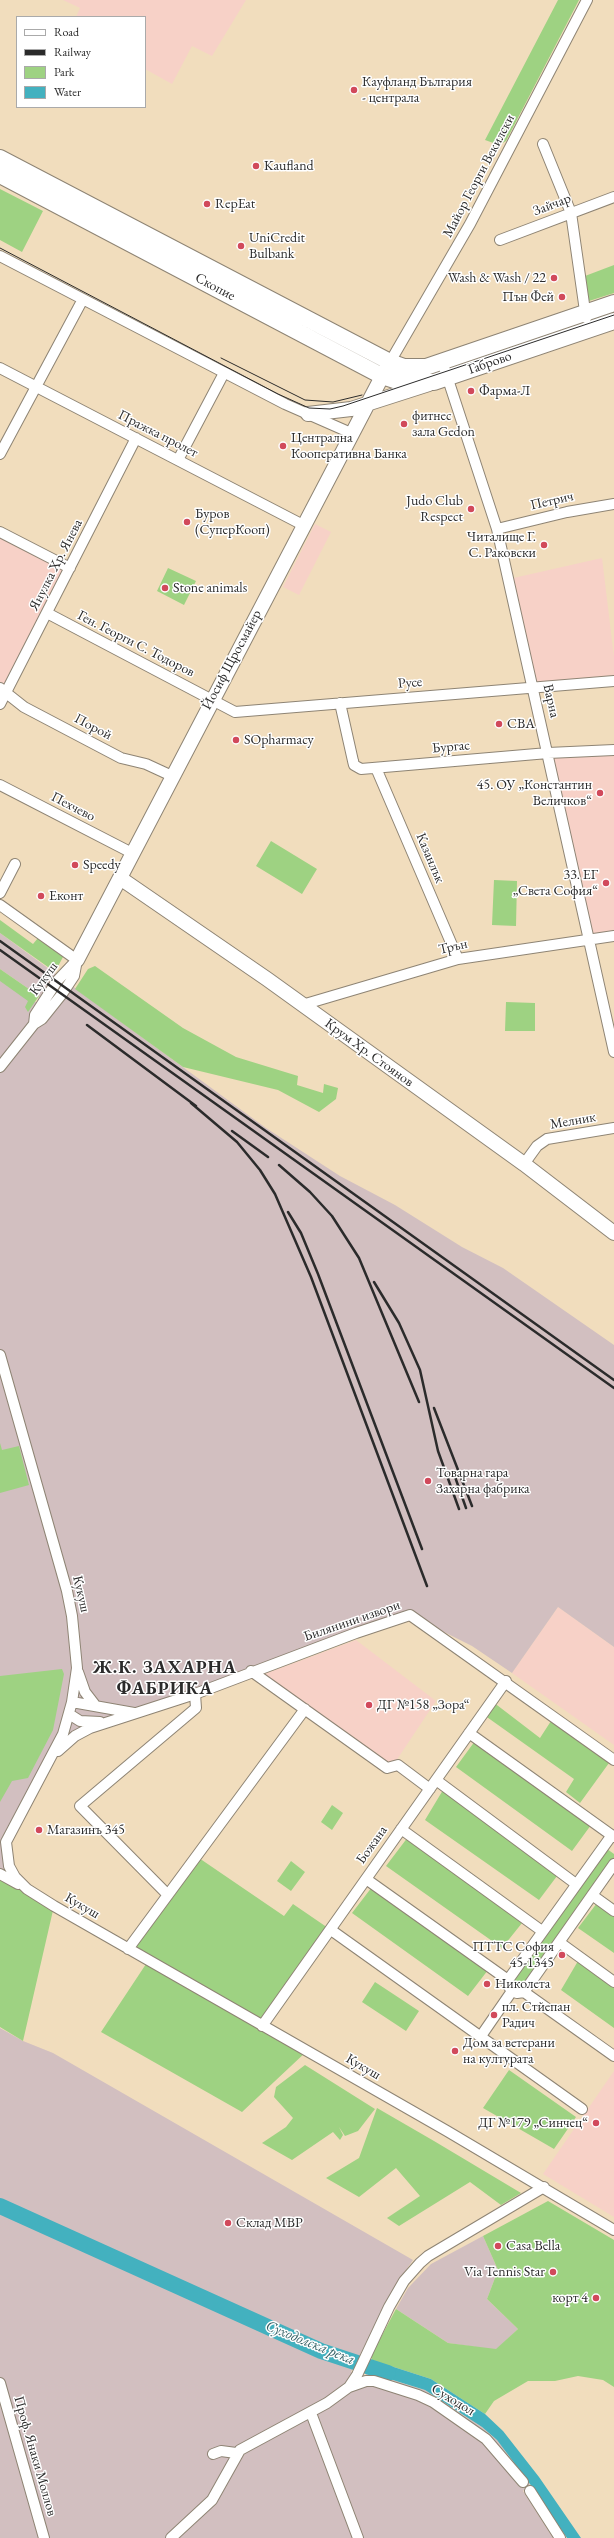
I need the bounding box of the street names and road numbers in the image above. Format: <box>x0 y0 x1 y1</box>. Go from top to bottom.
street label: Майор Георги Векилски <box>439 112 519 240</box>
street label: Зайчар <box>531 190 573 220</box>
street label: Скопие <box>192 269 238 305</box>
street label: Габрово <box>466 348 514 378</box>
street label: Пражка пролет <box>115 407 201 461</box>
street label: Петрич <box>529 488 575 514</box>
street label: Янулка Хр. Янева <box>26 516 86 614</box>
street label: Ген. Георги С. Тодоров <box>75 607 197 681</box>
street label: Йосиф Щросмайер <box>199 607 265 713</box>
street label: Русе <box>397 674 423 692</box>
street label: Варна <box>539 683 563 719</box>
street label: Порой <box>71 710 115 744</box>
street label: Бургас <box>431 737 471 757</box>
street label: Пехчево <box>48 789 98 825</box>
street label: Казанлък <box>412 830 448 886</box>
street label: Трън <box>437 936 469 958</box>
street label: Кукуш <box>26 959 62 999</box>
street label: Крум Хр. Стоянов <box>321 1015 417 1091</box>
street label: Мелник <box>549 1109 597 1133</box>
street label: Кукуш <box>69 1574 93 1614</box>
street label: Билянини извори <box>301 1597 403 1645</box>
street label: Божана <box>353 1823 391 1867</box>
street label: Кукуш <box>62 1889 102 1923</box>
street label: Кукуш <box>343 2050 383 2084</box>
street label: Суходол <box>428 2380 478 2420</box>
street label: Проф. Янаки Моллов <box>10 2394 60 2518</box>

